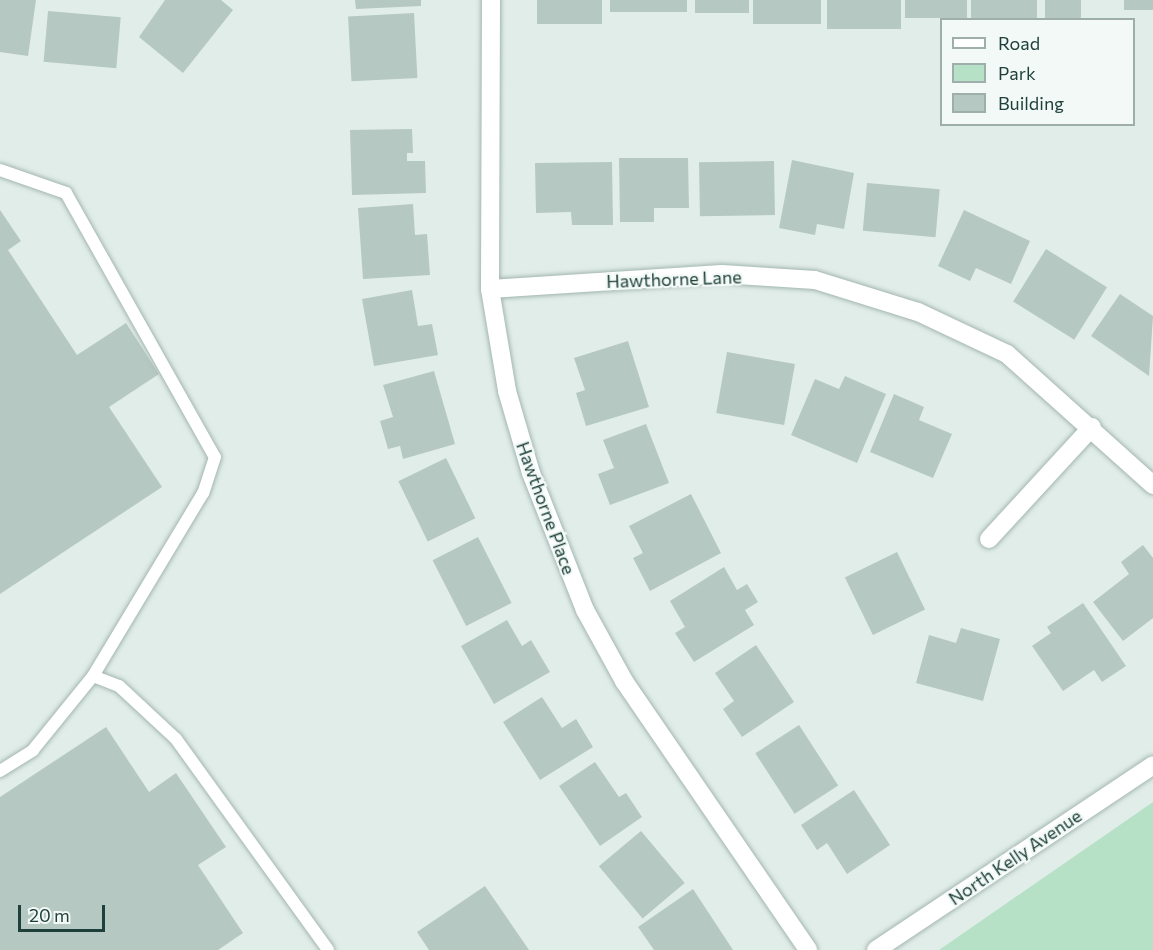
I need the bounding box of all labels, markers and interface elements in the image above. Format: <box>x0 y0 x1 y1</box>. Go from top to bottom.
legend <box>940 18 1135 126</box>
text: Road <box>998 32 1040 54</box>
text: Park <box>998 62 1036 84</box>
text: Building <box>998 92 1064 114</box>
street label: Hawthorne Lane <box>606 266 742 292</box>
street label: Hawthorne Place <box>512 439 580 577</box>
street label: North Kelly Avenue <box>945 805 1085 909</box>
scale bar <box>21 893 108 931</box>
text: 20 m <box>29 904 70 926</box>

